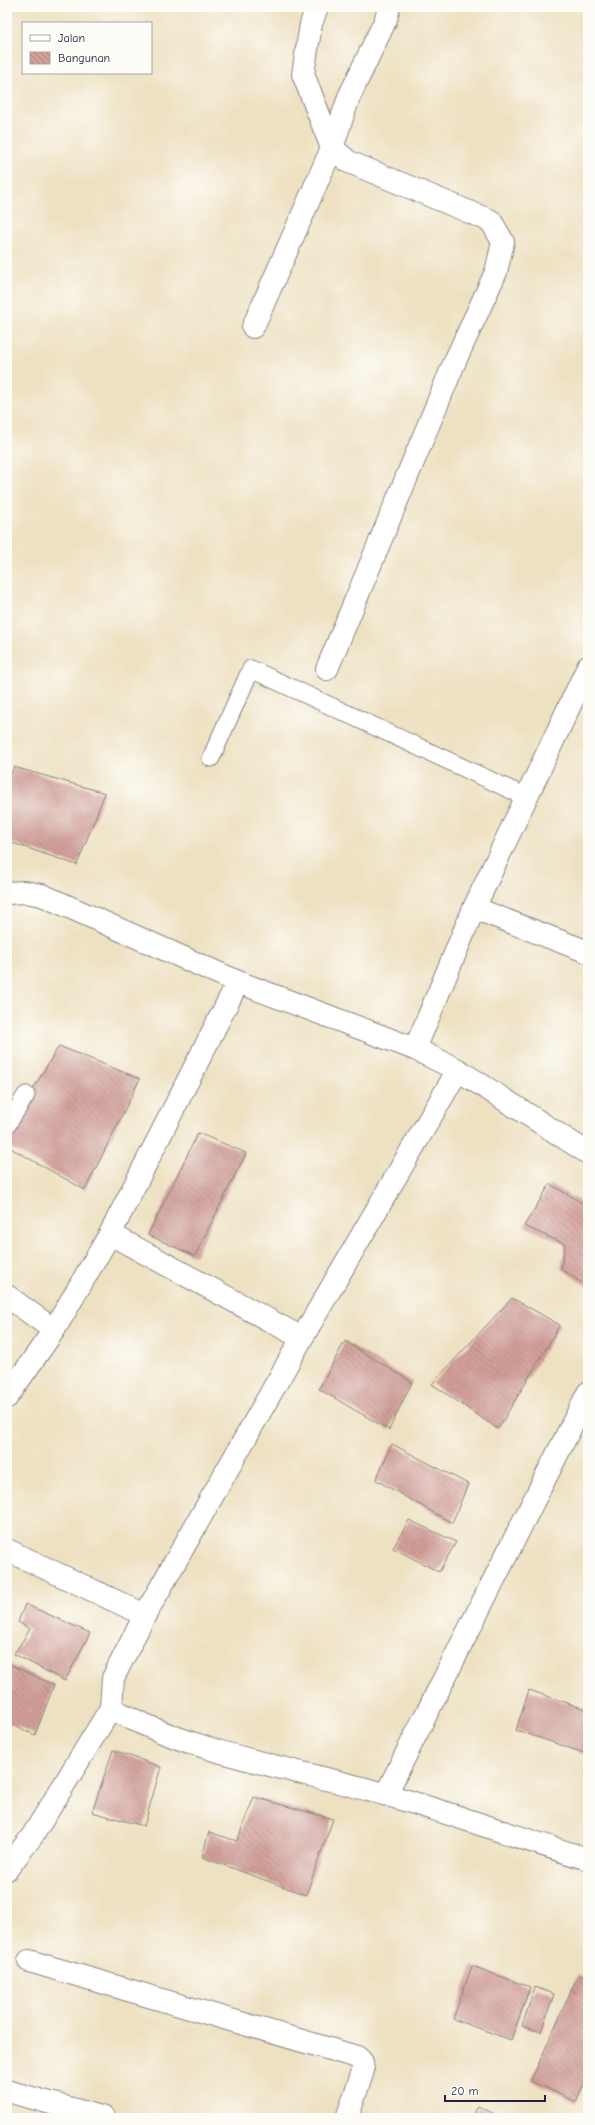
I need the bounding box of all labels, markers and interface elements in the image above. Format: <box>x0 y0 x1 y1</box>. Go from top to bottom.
legend <box>22 22 152 74</box>
text: Jalan <box>58 31 85 45</box>
text: Bangunan <box>58 51 110 65</box>
scale bar <box>445 2077 545 2103</box>
text: 20 m <box>451 2084 479 2098</box>

